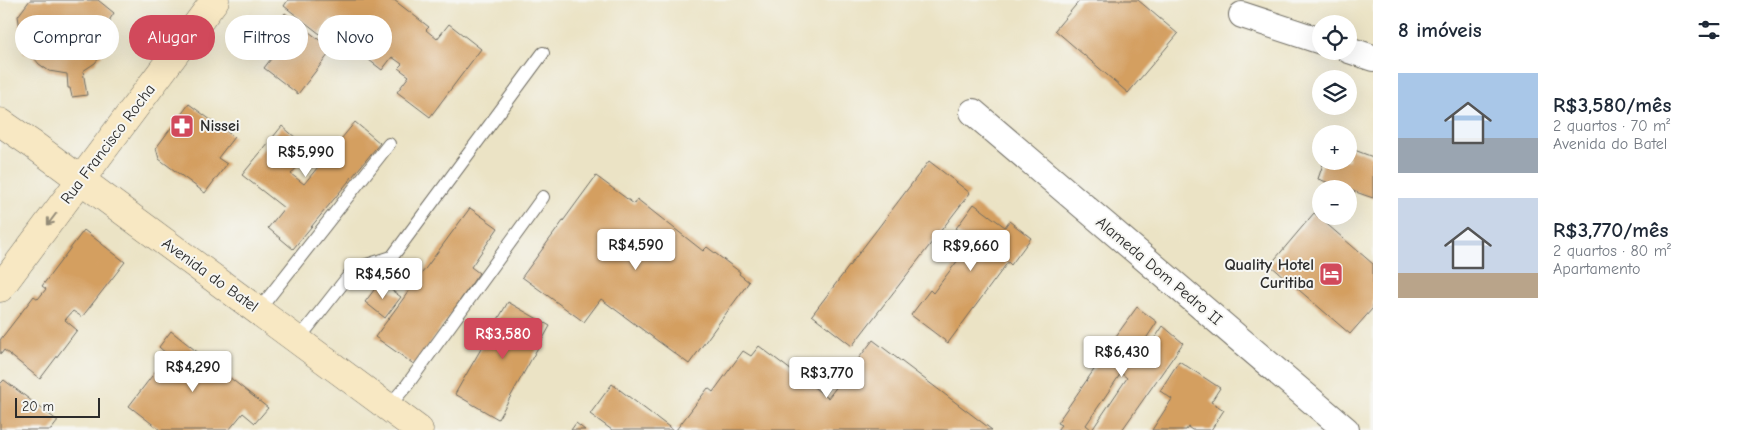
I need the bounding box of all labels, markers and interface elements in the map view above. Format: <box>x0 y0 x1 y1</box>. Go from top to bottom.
chip: Comprar <box>15 15 119 60</box>
chip: Alugar <box>129 15 215 60</box>
chip: Filtros <box>225 15 308 60</box>
chip: Novo <box>318 15 392 60</box>
map controls <box>1312 15 1357 225</box>
button: locate <box>1312 15 1357 60</box>
icon: filters <box>1695 16 1723 44</box>
text: 8 imóveis <box>1398 18 1482 42</box>
button: layers <box>1312 70 1357 115</box>
street label: Rua Francisco Rocha <box>57 80 159 208</box>
icon: home <box>1438 93 1498 153</box>
text: R$3,580/mês <box>1553 93 1671 117</box>
pharmacy icon: Nissei <box>169 113 195 139</box>
place label: Nissei <box>200 117 240 135</box>
text: 2 quartos · 70 m² <box>1553 117 1670 135</box>
button: + <box>1312 125 1357 170</box>
text: Avenida do Batel <box>1553 135 1667 153</box>
pin: R$5,990 <box>260 136 352 178</box>
text: R$5,990 <box>278 143 334 161</box>
button: − <box>1312 180 1357 225</box>
one-way arrow <box>47 212 57 226</box>
street label: Alameda Dom Pedro II <box>1092 213 1226 329</box>
icon: home <box>1438 218 1498 278</box>
text: R$3,770/mês <box>1553 218 1668 242</box>
pin: R$4,590 <box>590 228 682 271</box>
pin: R$9,660 <box>925 230 1017 272</box>
street label: Avenida do Batel <box>158 234 262 316</box>
text: R$4,590 <box>608 236 664 254</box>
text: R$9,660 <box>943 237 999 255</box>
text: 2 quartos · 80 m² <box>1553 242 1671 260</box>
place label: Quality Hotel Curitiba <box>1224 256 1314 292</box>
pin: R$4,560 <box>337 258 429 300</box>
text: Apartamento <box>1553 260 1640 278</box>
hotel icon: Quality Hotel Curitiba <box>1318 261 1344 287</box>
text: R$4,560 <box>355 265 411 283</box>
pin: R$3,580 <box>457 318 549 360</box>
text: R$3,580 <box>475 325 531 343</box>
pin: R$6,430 <box>1076 336 1168 378</box>
text: R$6,430 <box>1095 343 1149 361</box>
pin: R$4,290 <box>147 350 239 393</box>
pin: R$3,770 <box>781 356 873 399</box>
text: R$4,290 <box>165 358 221 376</box>
text: R$3,770 <box>800 364 854 382</box>
scale bar <box>15 395 100 418</box>
text: 20 m <box>22 398 54 415</box>

